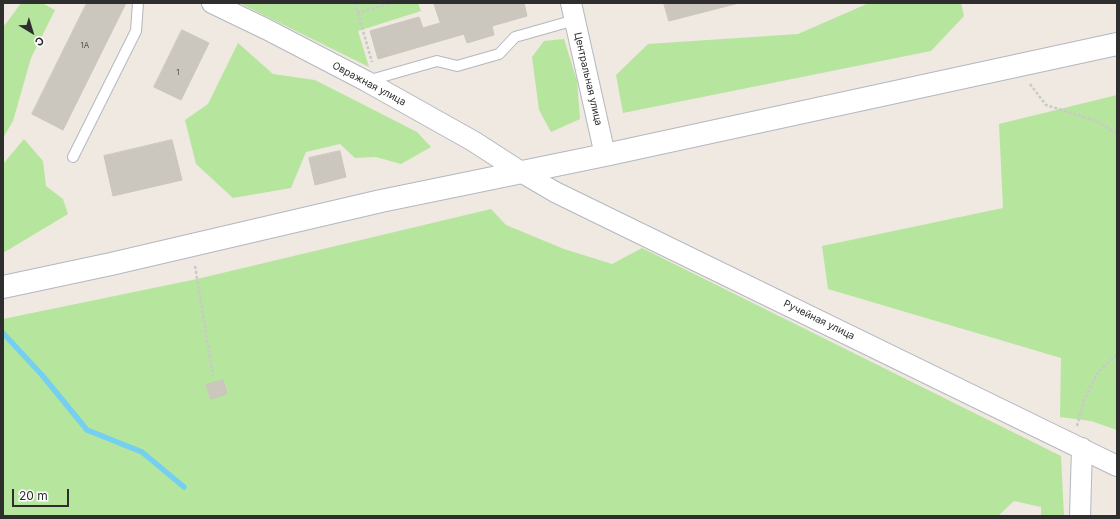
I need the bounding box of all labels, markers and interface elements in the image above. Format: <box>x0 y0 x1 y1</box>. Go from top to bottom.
north arrow <box>12 12 52 52</box>
street label: Центральная улица <box>571 31 605 127</box>
text: С <box>32 33 47 49</box>
house number: 1А <box>81 41 89 51</box>
street label: Овражная улица <box>330 60 408 108</box>
house number: 1 <box>176 68 180 78</box>
street label: Ручейная улица <box>781 298 857 342</box>
scale bar <box>14 481 71 507</box>
text: 20 m <box>19 488 48 503</box>

